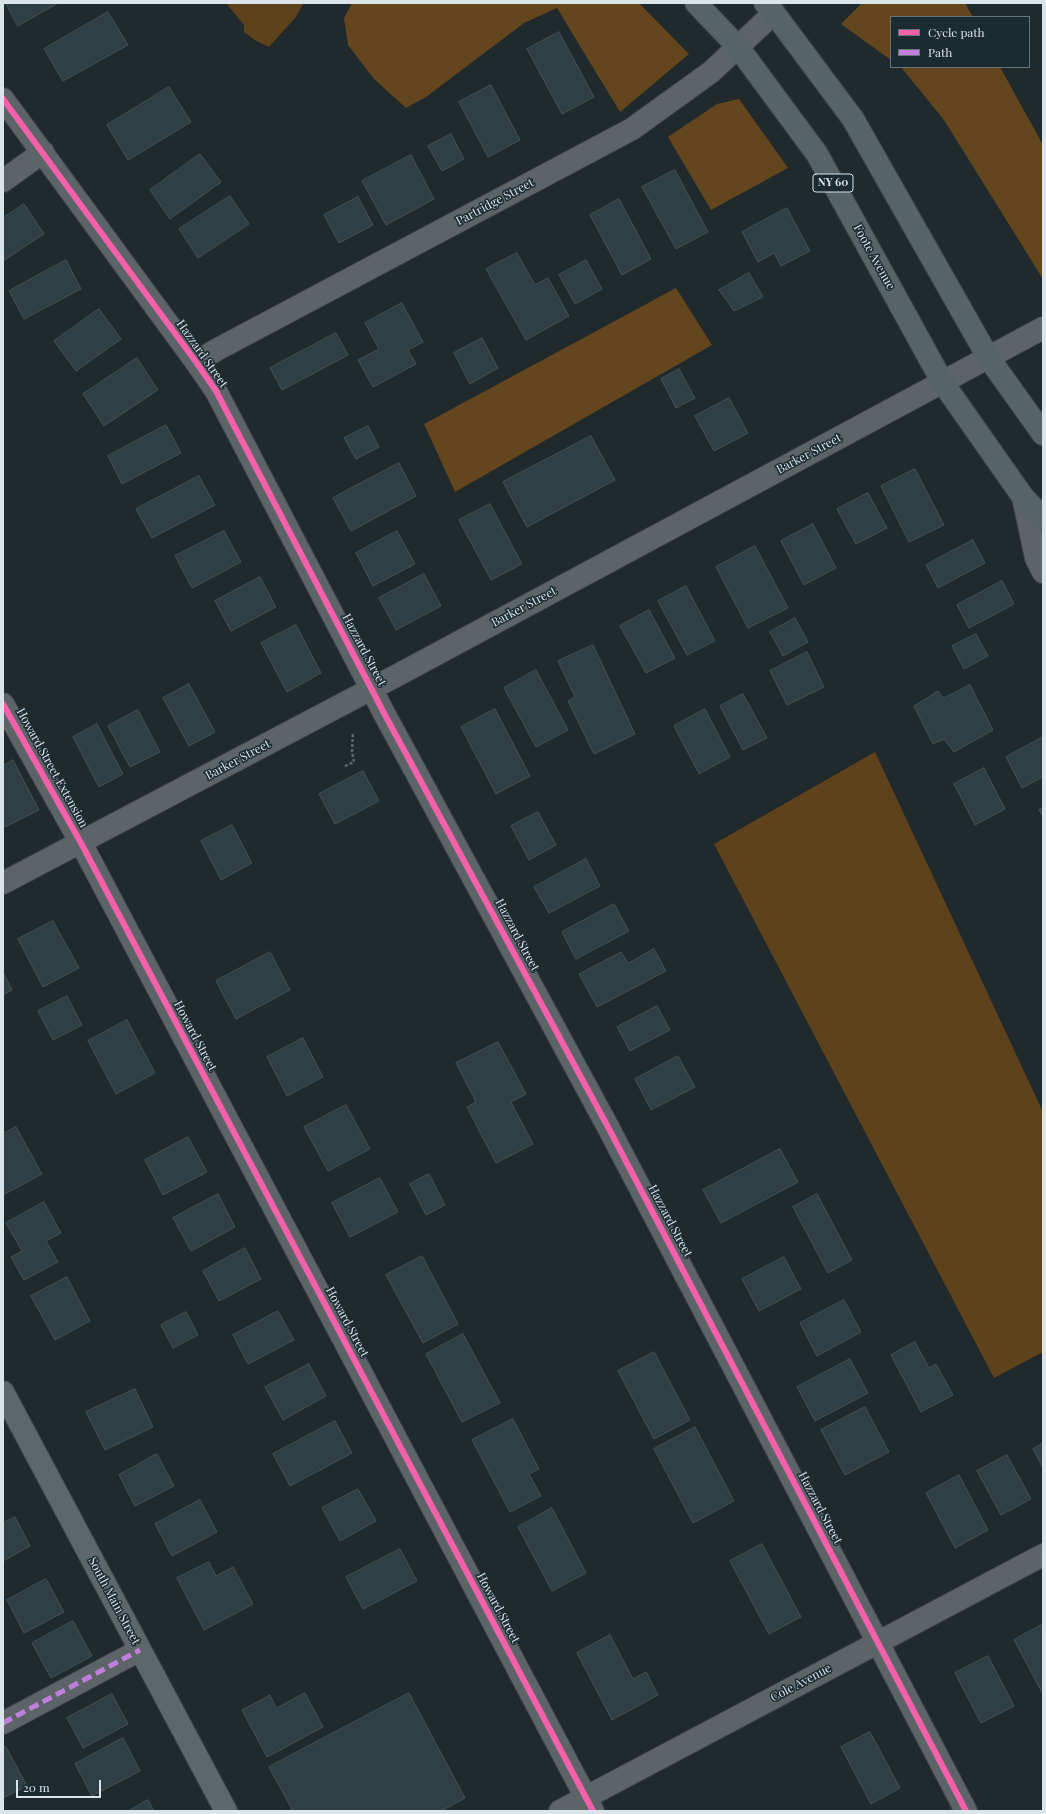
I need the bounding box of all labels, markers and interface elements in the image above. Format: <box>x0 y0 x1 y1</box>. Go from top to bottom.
legend <box>890 16 1030 68</box>
text: Cycle path <box>928 24 985 40</box>
text: Path <box>928 44 952 60</box>
road number: NY 60 <box>813 174 853 192</box>
street label: Partridge Street <box>454 175 536 229</box>
street label: Foote Avenue <box>850 222 898 292</box>
street label: Hazzard Street <box>173 317 231 391</box>
street label: Barker Street <box>774 431 844 477</box>
street label: Barker Street <box>489 584 559 630</box>
street label: Hazzard Street <box>339 611 389 689</box>
street label: Howard Street Extension <box>13 706 91 830</box>
street label: Barker Street <box>203 737 273 783</box>
street label: Hazzard Street <box>492 896 542 974</box>
street label: Howard Street <box>170 998 220 1074</box>
street label: Hazzard Street <box>645 1182 695 1260</box>
street label: Howard Street <box>322 1284 372 1360</box>
street label: Hazzard Street <box>795 1469 845 1547</box>
street label: South Main Street <box>85 1555 143 1647</box>
street label: Howard Street <box>473 1570 523 1646</box>
street label: Cole Avenue <box>768 1661 834 1705</box>
scale bar <box>18 1772 103 1798</box>
text: 20 m <box>23 1779 50 1795</box>

